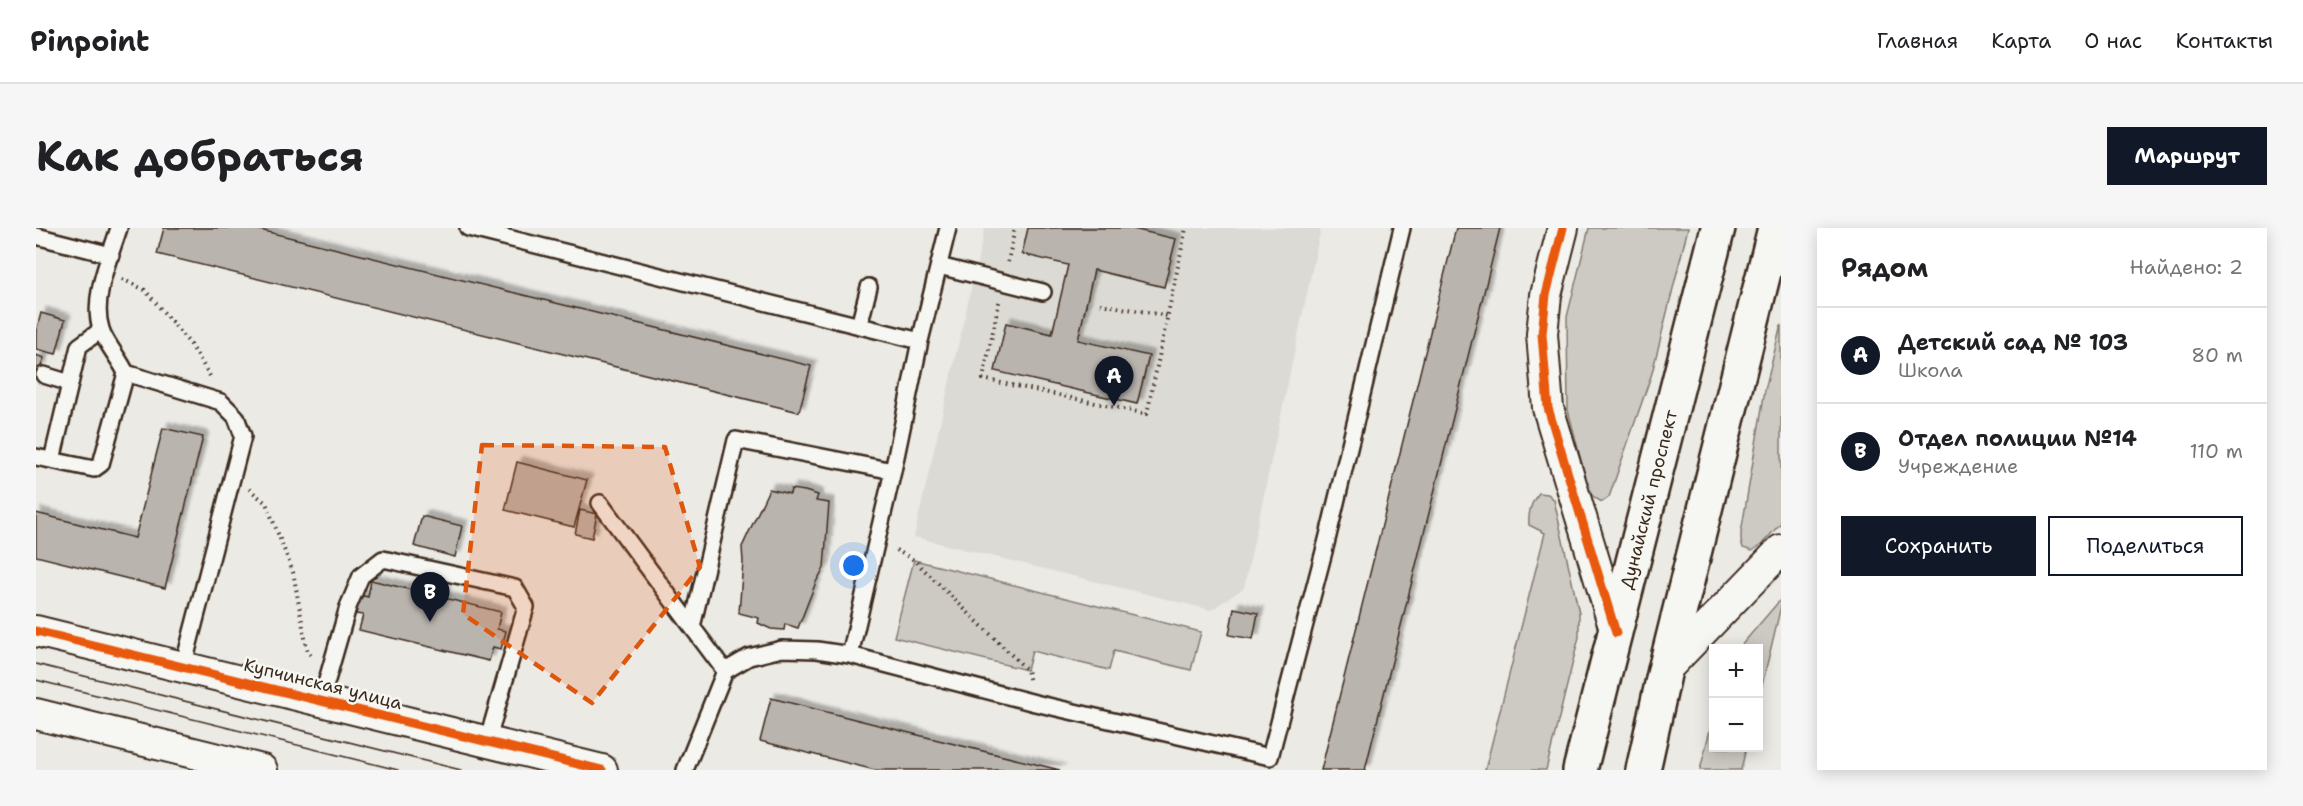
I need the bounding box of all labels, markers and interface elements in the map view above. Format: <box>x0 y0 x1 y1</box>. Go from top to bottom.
text: Pinpoint <box>30 22 149 60</box>
text: Главная <box>1877 27 1958 55</box>
text: Карта <box>1991 27 2051 55</box>
text: О нас <box>2084 27 2142 55</box>
text: Контакты <box>2175 27 2273 55</box>
button: Маршрут <box>2107 127 2267 185</box>
text: Как добраться <box>36 128 364 184</box>
text: Рядом <box>1841 250 1928 285</box>
text: Найдено: 2 <box>2130 254 2243 280</box>
text: Детский сад № 103 <box>1898 328 2128 357</box>
text: A <box>1853 342 1868 368</box>
text: 80 m <box>2191 342 2243 368</box>
pin: A <box>1094 356 1134 406</box>
text: Школа <box>1898 357 1963 383</box>
street label: Дунайский проспект <box>1614 407 1683 592</box>
text: Отдел полиции №14 <box>1898 424 2137 453</box>
text: B <box>1854 438 1867 464</box>
text: 110 m <box>2189 438 2243 464</box>
text: Учреждение <box>1898 453 2018 479</box>
button: Сохранить <box>1841 516 2036 576</box>
button: Поделиться <box>2048 516 2243 576</box>
your location <box>839 551 868 580</box>
pin: B <box>410 572 450 622</box>
map controls <box>1709 644 1763 752</box>
button: + <box>1709 644 1763 698</box>
street label: Купчинская улица <box>241 653 405 715</box>
button: − <box>1709 698 1763 752</box>

